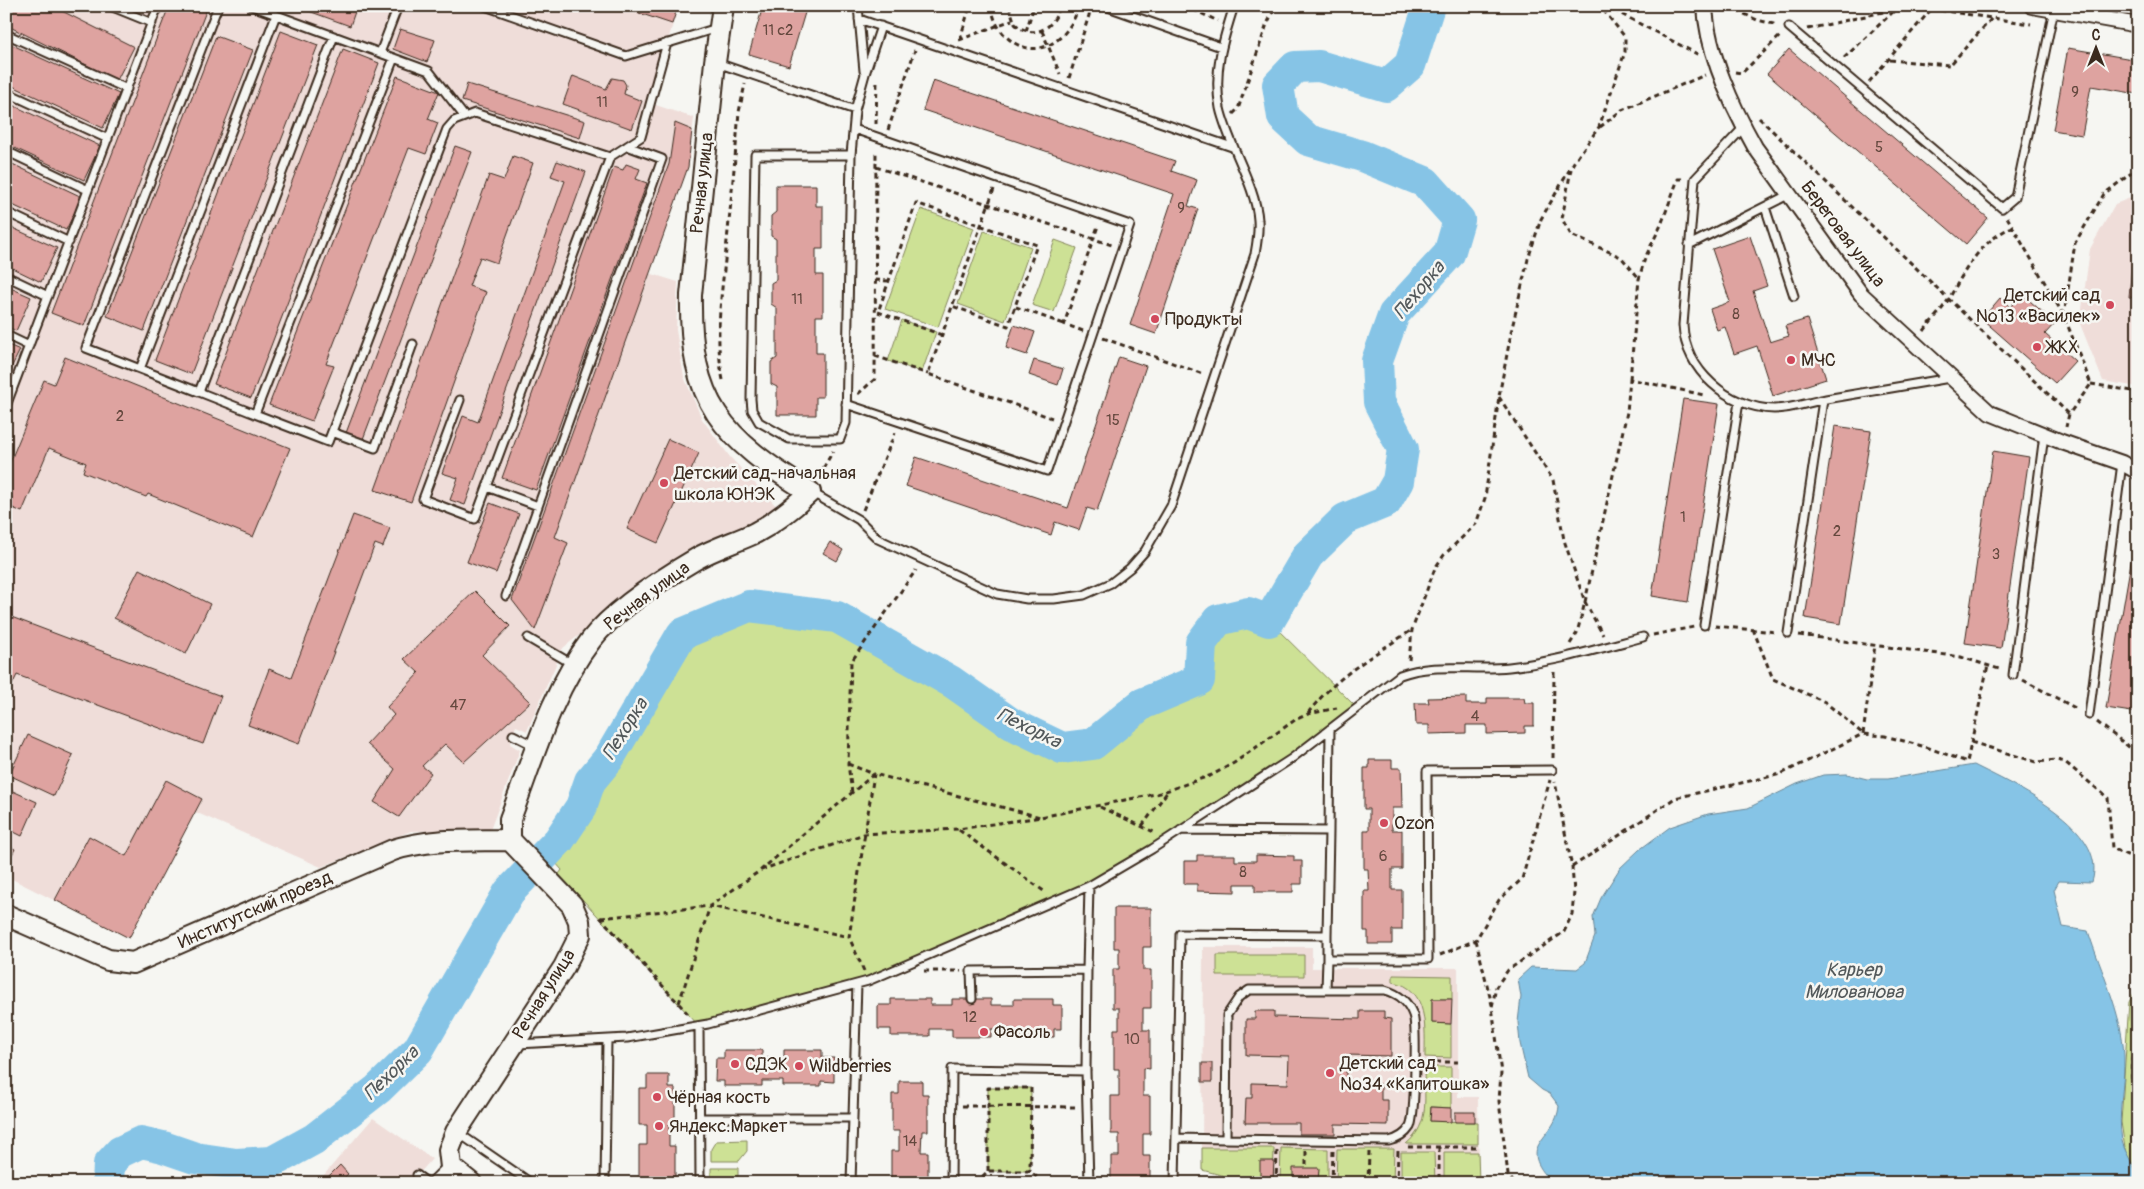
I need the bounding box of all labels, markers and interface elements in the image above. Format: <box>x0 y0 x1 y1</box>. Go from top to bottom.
house number: 11 с2 <box>763 21 794 40</box>
north arrow <box>2072 22 2122 72</box>
text: С <box>2092 27 2101 44</box>
house number: 9 <box>2071 83 2079 102</box>
house number: 11 <box>596 93 608 112</box>
street label: Речная улица <box>685 131 719 235</box>
house number: 5 <box>1875 138 1883 157</box>
street label: Береговая улица <box>1796 176 1890 292</box>
house number: 9 <box>1177 199 1185 218</box>
water label: Пехорка <box>1388 255 1451 324</box>
place label: Детский сад №13 «Василек» <box>1976 284 2100 328</box>
house number: 11 <box>791 290 803 309</box>
marker: Детский сад №13 «Василек» <box>2104 299 2116 311</box>
house number: 8 <box>1732 305 1740 324</box>
place label: Продукты <box>1165 308 1242 331</box>
marker: Продукты <box>1149 313 1161 325</box>
place label: ЖКХ <box>2044 336 2078 359</box>
marker: ЖКХ <box>2031 341 2043 353</box>
place label: МЧС <box>1801 349 1836 372</box>
marker: МЧС <box>1785 354 1797 366</box>
house number: 2 <box>116 407 124 426</box>
house number: 15 <box>1106 411 1120 430</box>
place label: Детский сад-начальная школа ЮНЭК <box>673 462 856 506</box>
marker: Детский сад-начальная школа ЮНЭК <box>658 477 670 489</box>
house number: 1 <box>1680 508 1686 527</box>
house number: 2 <box>1833 522 1841 541</box>
house number: 3 <box>1992 545 2000 564</box>
street label: Речная улица <box>600 556 694 636</box>
water label: Пехорка <box>597 693 654 764</box>
house number: 47 <box>450 696 466 715</box>
water label: Пехорка <box>993 702 1066 754</box>
house number: 4 <box>1471 707 1480 726</box>
place label: Ozon <box>1394 812 1434 835</box>
marker: Ozon <box>1378 817 1390 829</box>
house number: 6 <box>1379 847 1387 866</box>
house number: 8 <box>1239 863 1247 882</box>
street label: Институтский проезд <box>175 866 336 954</box>
street label: Речная улица <box>507 945 581 1043</box>
water label: Карьер Милованова <box>1805 958 1904 1004</box>
house number: 12 <box>963 1008 977 1027</box>
place label: Фасоль <box>994 1021 1051 1044</box>
marker: Фасоль <box>978 1026 990 1038</box>
house number: 10 <box>1124 1030 1140 1049</box>
water label: Пехорка <box>358 1040 425 1105</box>
place label: Детский сад №34 «Капитошка» <box>1339 1052 1489 1096</box>
place label: СДЭК <box>745 1053 788 1076</box>
place label: Wildberries <box>809 1055 891 1078</box>
marker: СДЭК <box>729 1058 741 1070</box>
marker: Wildberries <box>793 1060 805 1072</box>
marker: Детский сад №34 «Капитошка» <box>1324 1067 1336 1079</box>
place label: Чёрная кость <box>667 1086 771 1109</box>
marker: Чёрная кость <box>651 1091 663 1103</box>
place label: Яндекс.Маркет <box>669 1115 787 1138</box>
marker: Яндекс.Маркет <box>653 1120 665 1132</box>
house number: 14 <box>903 1132 918 1151</box>

